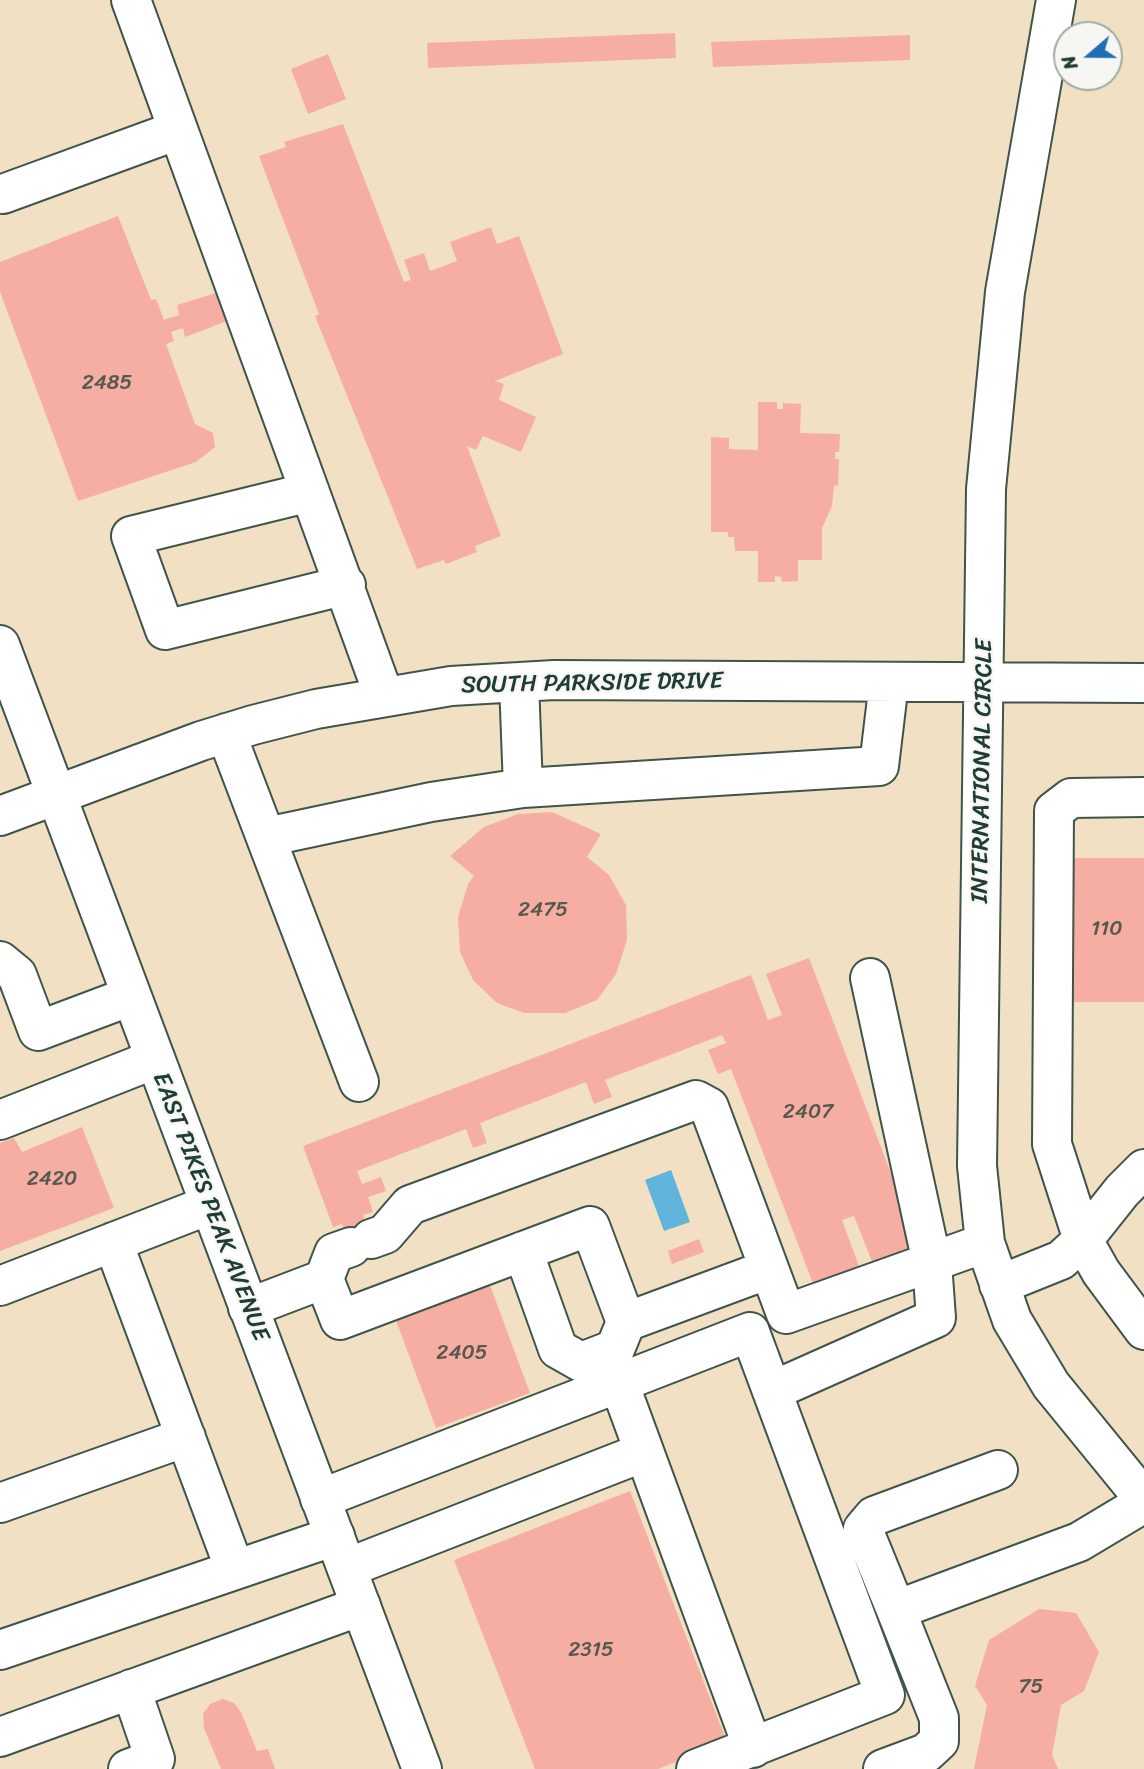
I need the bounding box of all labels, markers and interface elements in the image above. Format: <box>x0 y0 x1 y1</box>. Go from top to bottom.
north arrow <box>1053 21 1123 91</box>
text: N <box>1052 51 1087 75</box>
house number: 2485 <box>82 371 132 397</box>
street label: INTERNATIONAL CIRCLE <box>966 639 1000 903</box>
street label: SOUTH PARKSIDE DRIVE <box>461 667 723 701</box>
house number: 2475 <box>518 898 568 924</box>
house number: 110 <box>1091 917 1123 943</box>
street label: EAST PIKES PEAK AVENUE <box>145 1068 275 1346</box>
house number: 2407 <box>783 1100 833 1126</box>
house number: 2420 <box>27 1167 77 1193</box>
house number: 2405 <box>436 1341 488 1367</box>
house number: 2315 <box>568 1638 614 1664</box>
house number: 75 <box>1019 1675 1043 1701</box>

